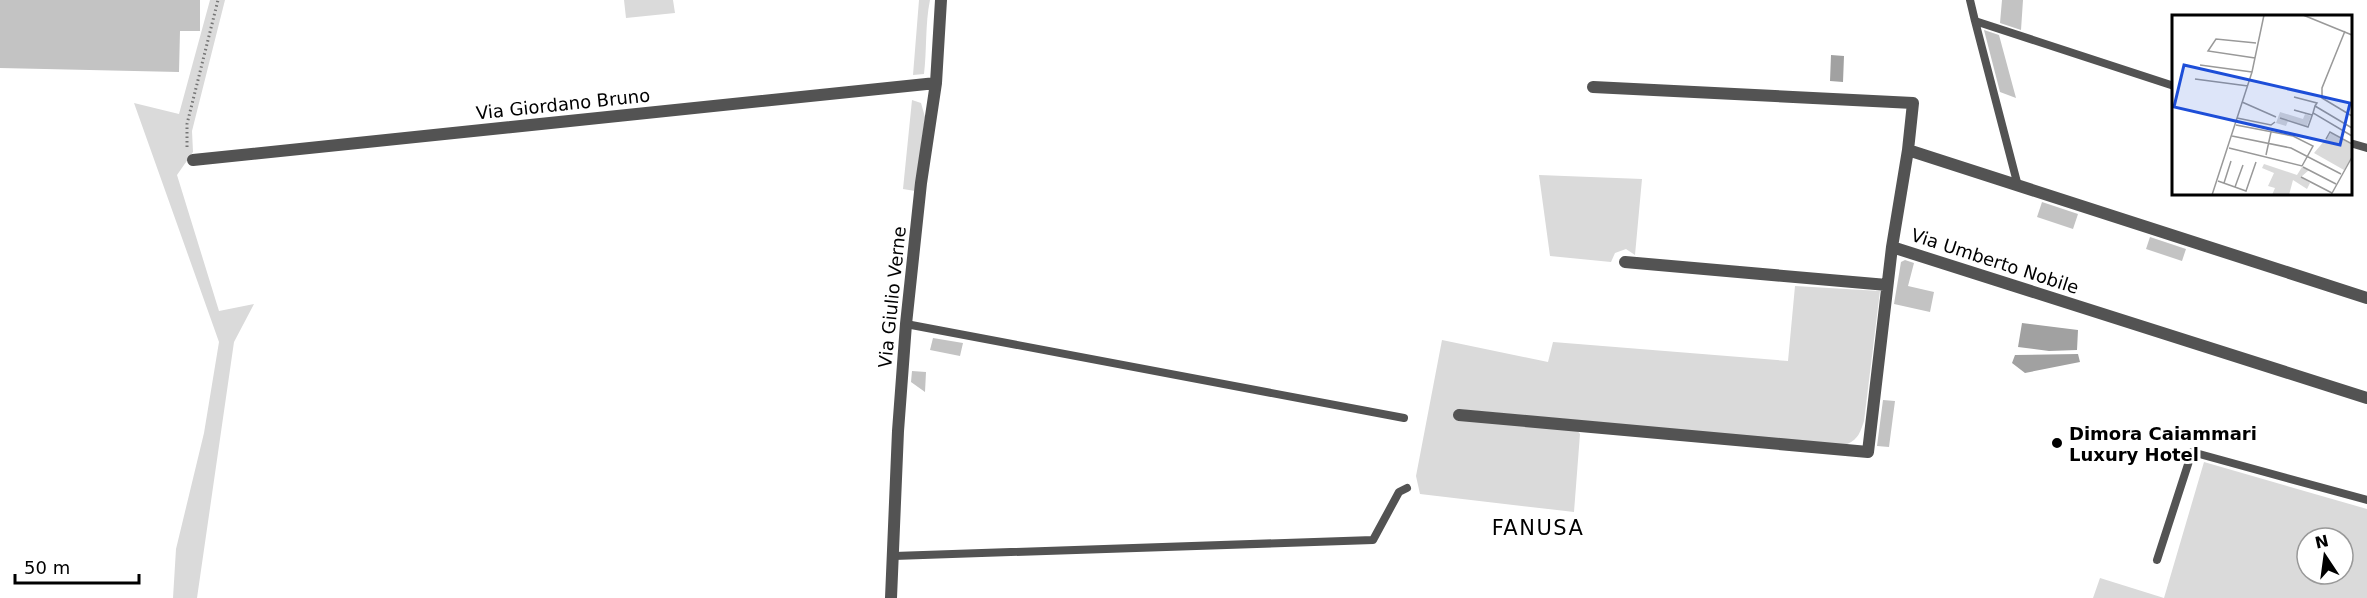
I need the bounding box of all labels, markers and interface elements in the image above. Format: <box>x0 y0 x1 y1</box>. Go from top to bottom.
inset map <box>2172 15 2352 195</box>
street label: Via Giordano Bruno <box>475 84 651 124</box>
street label: Via Umberto Nobile <box>1909 224 2081 298</box>
street label: Via Giulio Verne <box>874 225 910 369</box>
place label: Dimora Caiammari Luxury Hotel <box>2069 423 2257 465</box>
marker: Dimora Caiammari Luxury Hotel <box>2050 436 2064 450</box>
district label: FANUSA <box>1492 516 1584 540</box>
north arrow <box>2295 526 2355 586</box>
text: N <box>2313 531 2330 553</box>
scale bar <box>15 547 140 585</box>
text: 50 m <box>24 557 70 578</box>

